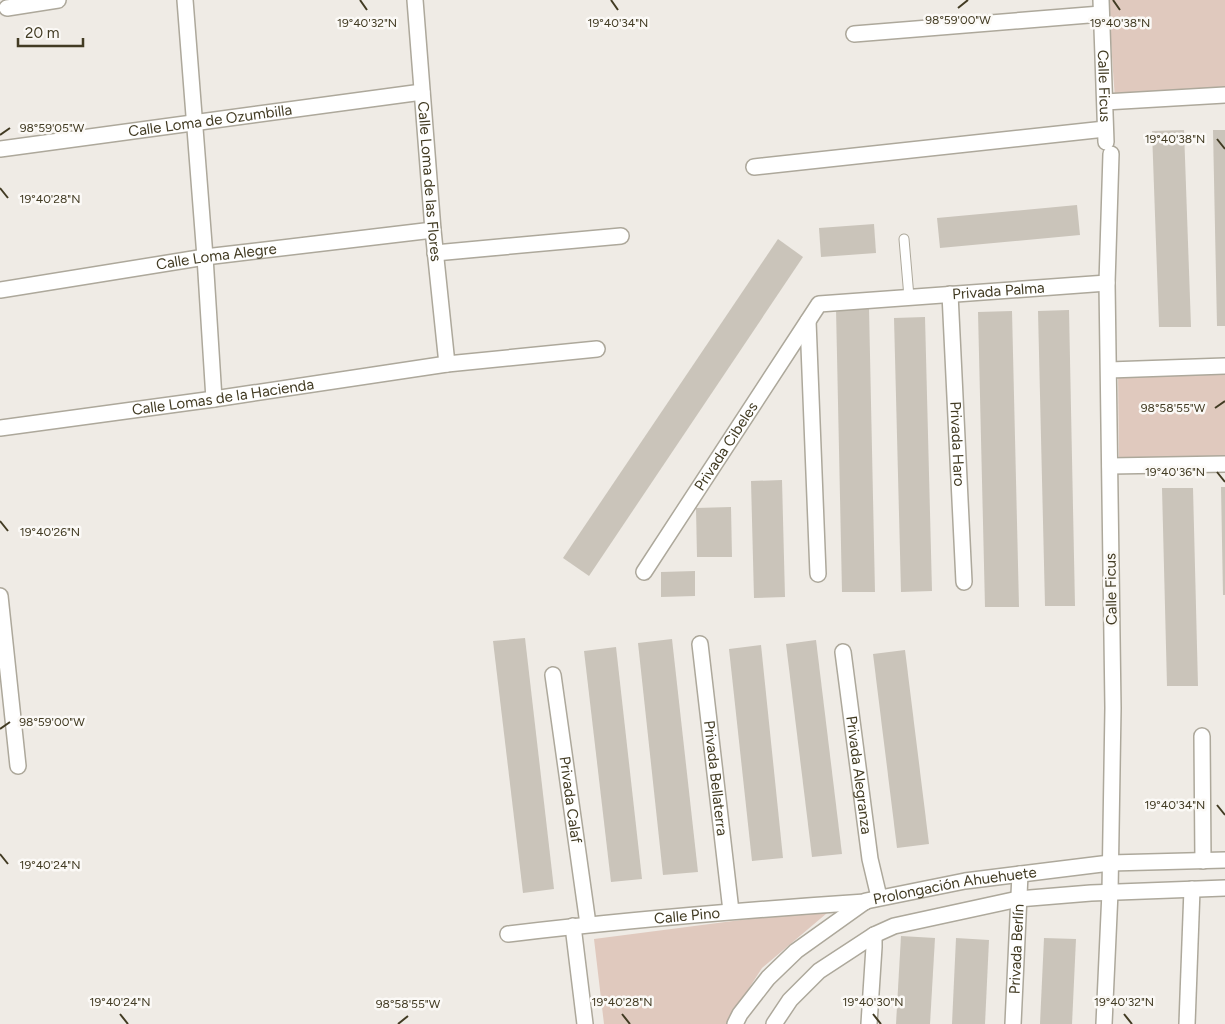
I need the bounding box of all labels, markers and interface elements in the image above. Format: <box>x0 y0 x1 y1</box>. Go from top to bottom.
text: 98°59'00"W <box>925 13 991 27</box>
scale bar <box>18 15 82 47</box>
text: 19°40'32"N <box>337 16 397 30</box>
text: 19°40'34"N <box>588 16 648 30</box>
text: 19°40'38"N <box>1090 16 1150 30</box>
text: 20 m <box>25 24 59 42</box>
street label: Calle Ficus <box>1094 50 1114 122</box>
street label: Calle Loma de Ozumbilla <box>127 101 293 141</box>
street label: Calle Loma de las Flores <box>414 101 445 262</box>
text: 98°59'05"W <box>20 121 85 135</box>
text: 19°40'38"N <box>1145 132 1205 146</box>
text: 19°40'28"N <box>20 192 80 206</box>
street label: Calle Loma Alegre <box>155 240 278 274</box>
street label: Privada Palma <box>952 279 1045 303</box>
street label: Calle Lomas de la Hacienda <box>131 375 315 419</box>
street label: Privada Cibeles <box>690 399 762 494</box>
street label: Privada Haro <box>946 401 968 487</box>
text: 98°58'55"W <box>1141 401 1206 415</box>
text: 19°40'36"N <box>1145 465 1205 479</box>
text: 19°40'26"N <box>20 525 80 539</box>
street label: Calle Ficus <box>1101 553 1121 625</box>
text: 98°59'00"W <box>19 715 85 729</box>
street label: Privada Alegranza <box>842 715 876 835</box>
street label: Privada Bellaterra <box>700 719 731 837</box>
street label: Privada Calaf <box>556 755 586 845</box>
text: 19°40'34"N <box>1145 798 1205 812</box>
text: 19°40'24"N <box>19 858 81 872</box>
street label: Prolongación Ahuehuete <box>872 863 1038 908</box>
street label: Calle Pino <box>653 904 721 928</box>
street label: Privada Berlín <box>1005 904 1028 995</box>
text: 19°40'24"N <box>89 995 151 1009</box>
text: 19°40'28"N <box>592 995 652 1009</box>
text: 19°40'30"N <box>842 995 904 1009</box>
text: 19°40'32"N <box>1094 995 1154 1009</box>
text: 98°58'55"W <box>376 997 441 1011</box>

